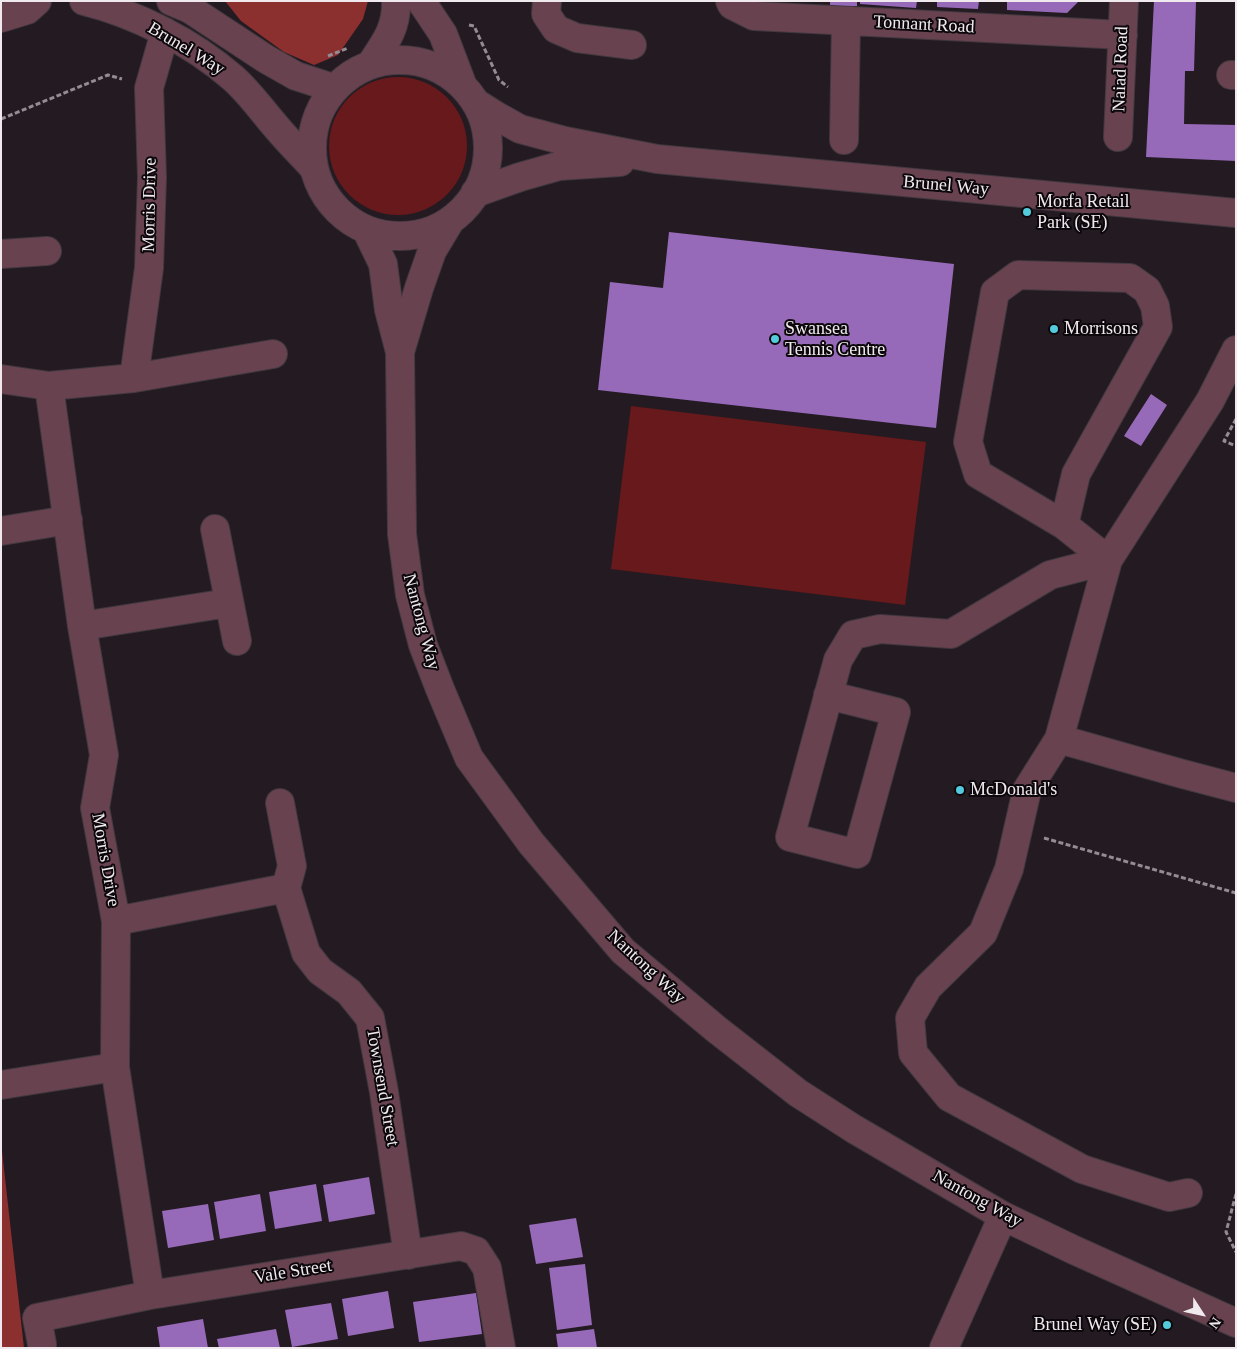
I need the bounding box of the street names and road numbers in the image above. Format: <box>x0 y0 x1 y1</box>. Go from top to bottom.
street label: Tonnant Road <box>873 12 975 38</box>
street label: Brunel Way <box>144 18 228 80</box>
street label: Naiad Road <box>1109 26 1133 112</box>
street label: Morris Drive <box>138 158 162 252</box>
street label: Brunel Way <box>902 171 990 201</box>
street label: Nantong Way <box>398 571 444 673</box>
street label: Morris Drive <box>86 812 124 908</box>
street label: Nantong Way <box>602 925 690 1009</box>
street label: Townsend Street <box>361 1026 403 1148</box>
street label: Nantong Way <box>928 1166 1026 1232</box>
street label: Vale Street <box>253 1255 333 1289</box>

